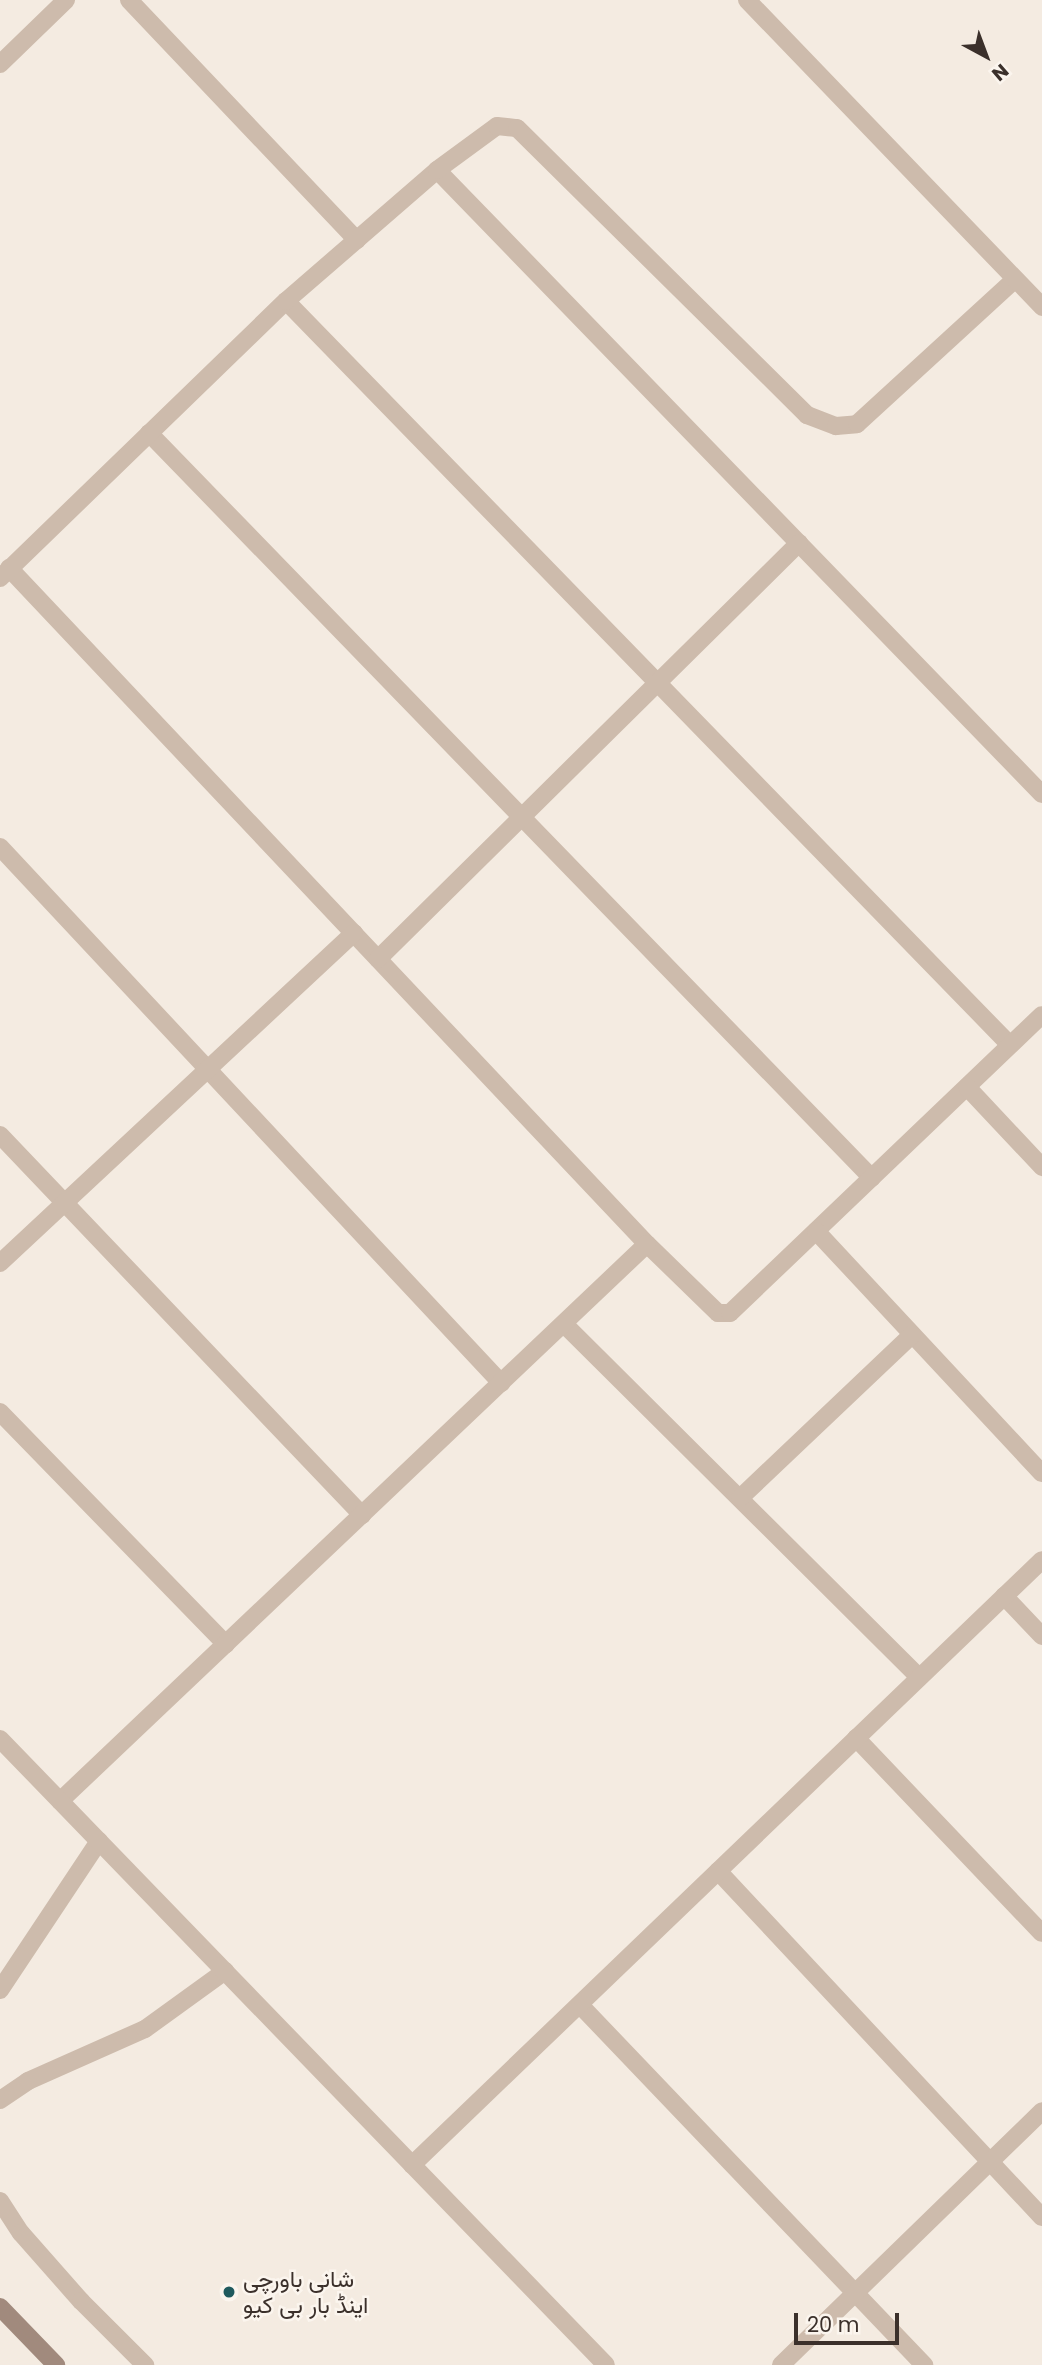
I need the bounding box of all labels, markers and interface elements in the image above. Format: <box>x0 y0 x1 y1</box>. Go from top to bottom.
north arrow <box>951 21 1021 91</box>
text: N <box>986 57 1014 87</box>
place label: شانی باورچی اینڈ بار بی کیو <box>243 2265 368 2319</box>
marker: شانی باورچی اینڈ بار بی کیو <box>221 2284 237 2300</box>
scale bar <box>797 2298 902 2342</box>
text: 20 m <box>807 2310 860 2339</box>

